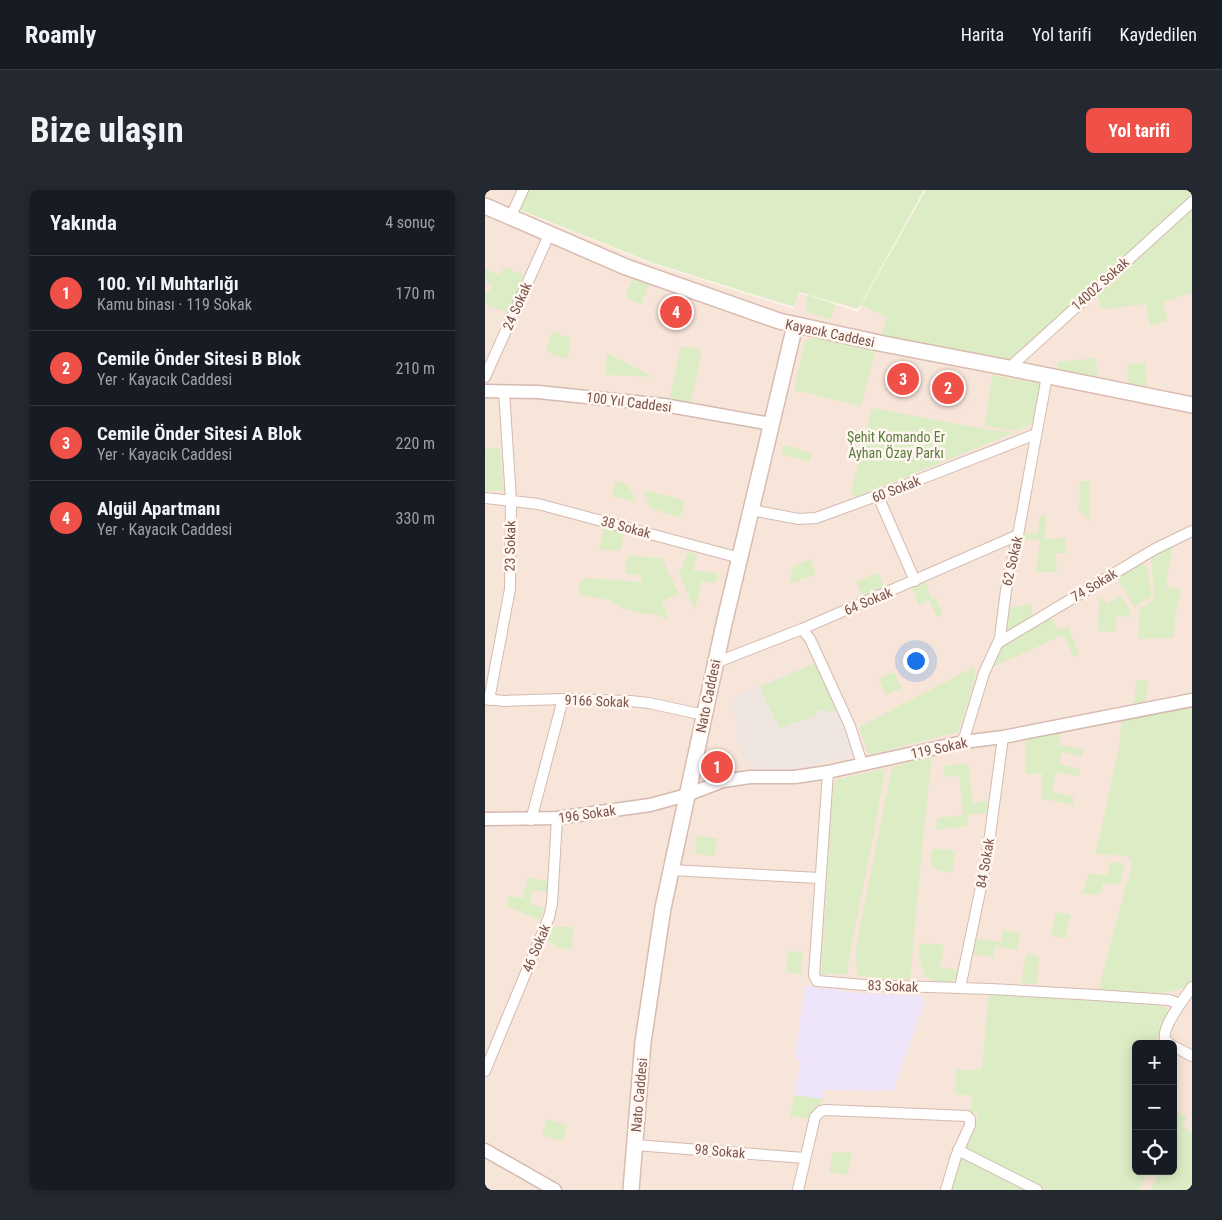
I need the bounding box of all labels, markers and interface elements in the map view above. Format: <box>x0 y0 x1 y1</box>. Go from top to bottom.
text: Roamly <box>25 21 96 49</box>
text: Harita <box>961 24 1004 45</box>
text: Yol tarifi <box>1032 24 1092 45</box>
text: Kaydedilen <box>1120 24 1197 45</box>
button: Yol tarifi <box>1086 108 1192 153</box>
text: Bize ulaşın <box>30 110 184 151</box>
text: Yakında <box>50 211 117 235</box>
text: 4 sonuç <box>385 213 435 232</box>
street label: 14002 Sokak <box>1068 254 1132 314</box>
text: 100. Yıl Muhtarlığı <box>97 272 239 295</box>
street label: 24 Sokak <box>499 279 535 332</box>
text: 1 <box>62 284 70 303</box>
text: 170 m <box>396 284 435 303</box>
pin: 4 <box>660 293 692 331</box>
text: Kamu binası · 119 Sokak <box>97 295 252 314</box>
street label: Kayacık Caddesi <box>784 316 876 350</box>
text: Cemile Önder Sitesi B Blok <box>97 347 301 370</box>
text: 2 <box>62 359 70 378</box>
text: 210 m <box>396 359 435 378</box>
pin: 3 <box>887 360 919 398</box>
pin: 2 <box>932 369 964 407</box>
text: Yer · Kayacık Caddesi <box>97 370 232 389</box>
street label: 100 Yıl Caddesi <box>585 389 673 415</box>
text: Cemile Önder Sitesi A Blok <box>97 422 302 445</box>
park label: Şehit Komando Er Ayhan Özay Parkı <box>847 429 945 461</box>
text: 3 <box>62 434 70 453</box>
text: 220 m <box>396 434 435 453</box>
text: Yer · Kayacık Caddesi <box>97 445 232 464</box>
street label: 60 Sokak <box>869 472 923 506</box>
text: Algül Apartmanı <box>97 497 220 520</box>
text: 4 <box>62 509 70 528</box>
text: 330 m <box>396 509 435 528</box>
street label: 38 Sokak <box>599 513 653 541</box>
text: Yer · Kayacık Caddesi <box>97 520 232 539</box>
street label: 23 Sokak <box>502 520 518 571</box>
street label: 62 Sokak <box>999 534 1026 587</box>
street label: 74 Sokak <box>1068 565 1120 605</box>
street label: 64 Sokak <box>842 583 895 618</box>
your location <box>903 648 929 674</box>
street label: Nato Caddesi <box>692 658 724 734</box>
street label: 9166 Sokak <box>564 692 630 710</box>
street label: 119 Sokak <box>909 734 969 762</box>
pin: 1 <box>701 748 733 786</box>
street label: 196 Sokak <box>557 802 617 826</box>
street label: 84 Sokak <box>973 836 997 889</box>
street label: 46 Sokak <box>519 921 554 974</box>
street label: 83 Sokak <box>867 977 919 995</box>
map controls <box>1132 1040 1177 1175</box>
button: + <box>1132 1040 1177 1085</box>
street label: Nato Caddesi <box>628 1057 650 1133</box>
button: − <box>1132 1085 1177 1130</box>
button: locate <box>1132 1130 1177 1175</box>
street label: 98 Sokak <box>694 1141 747 1161</box>

